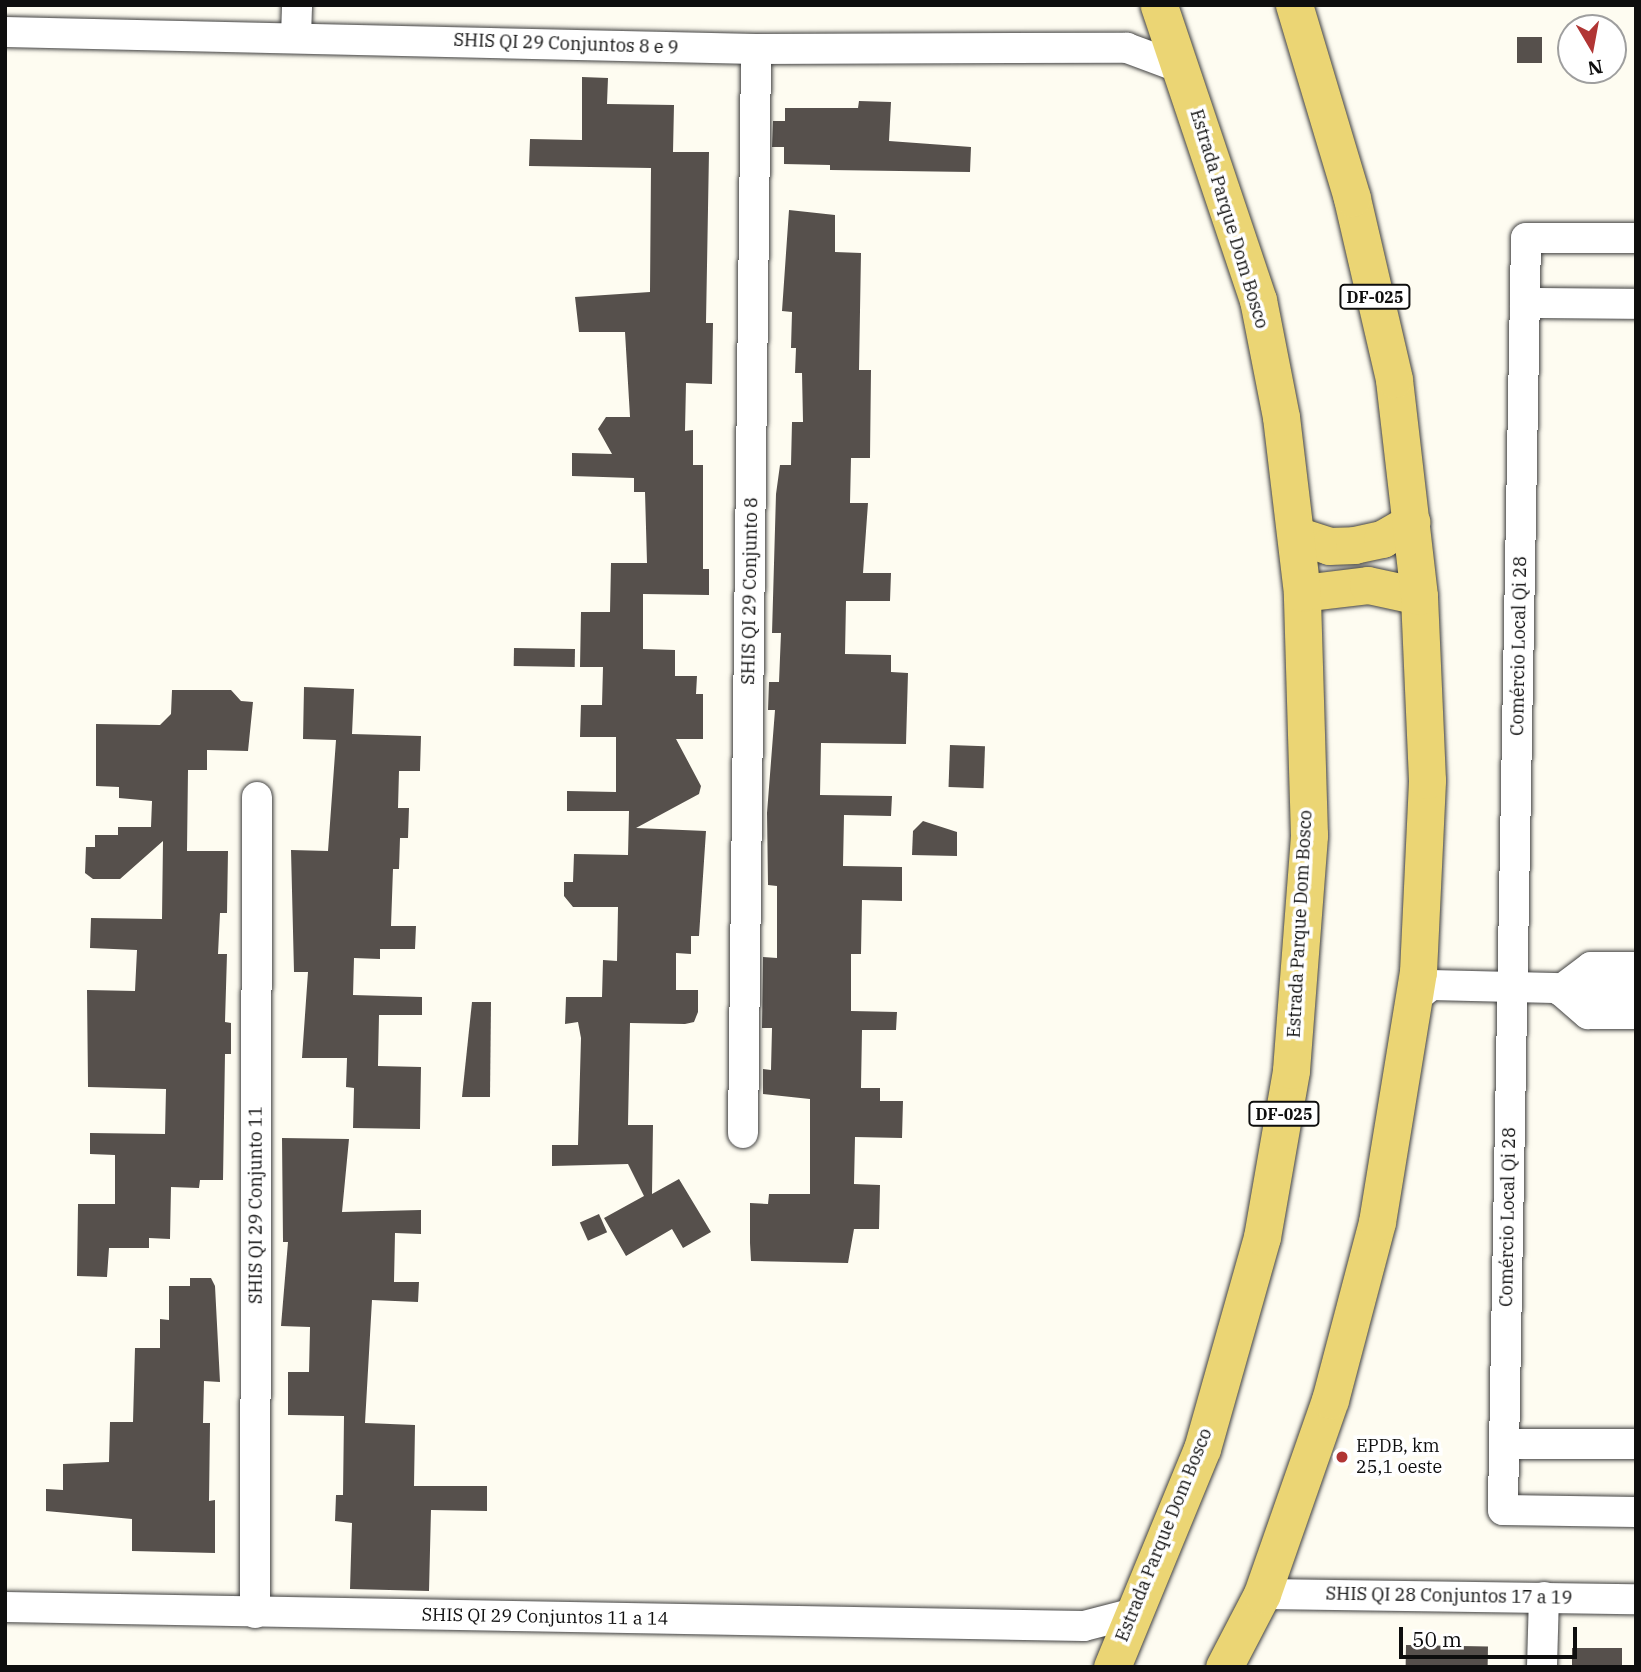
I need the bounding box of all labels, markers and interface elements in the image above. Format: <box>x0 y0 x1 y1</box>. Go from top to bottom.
north arrow <box>1557 14 1627 84</box>
street label: SHIS QI 29 Conjuntos 8 e 9 <box>453 29 679 59</box>
text: N <box>1586 55 1605 81</box>
street label: Estrada Parque Dom Bosco <box>1185 107 1273 331</box>
road number: DF-025 <box>1338 284 1412 310</box>
street label: SHIS QI 29 Conjunto 8 <box>738 497 762 685</box>
street label: Comércio Local Qi 28 <box>1507 556 1531 736</box>
street label: Estrada Parque Dom Bosco <box>1283 809 1317 1039</box>
road number: DF-025 <box>1247 1102 1321 1126</box>
street label: SHIS QI 29 Conjunto 11 <box>245 1106 267 1304</box>
street label: Comércio Local Qi 28 <box>1496 1127 1520 1307</box>
street label: Estrada Parque Dom Bosco <box>1111 1425 1217 1645</box>
place label: EPDB, km 25,1 oeste <box>1356 1436 1442 1478</box>
marker: EPDB, km 25,1 oeste <box>1334 1449 1350 1465</box>
street label: SHIS QI 28 Conjuntos 17 a 19 <box>1325 1583 1573 1609</box>
street label: SHIS QI 29 Conjuntos 11 a 14 <box>421 1604 669 1630</box>
scale bar <box>1403 1612 1582 1656</box>
text: 50 m <box>1412 1625 1462 1653</box>

